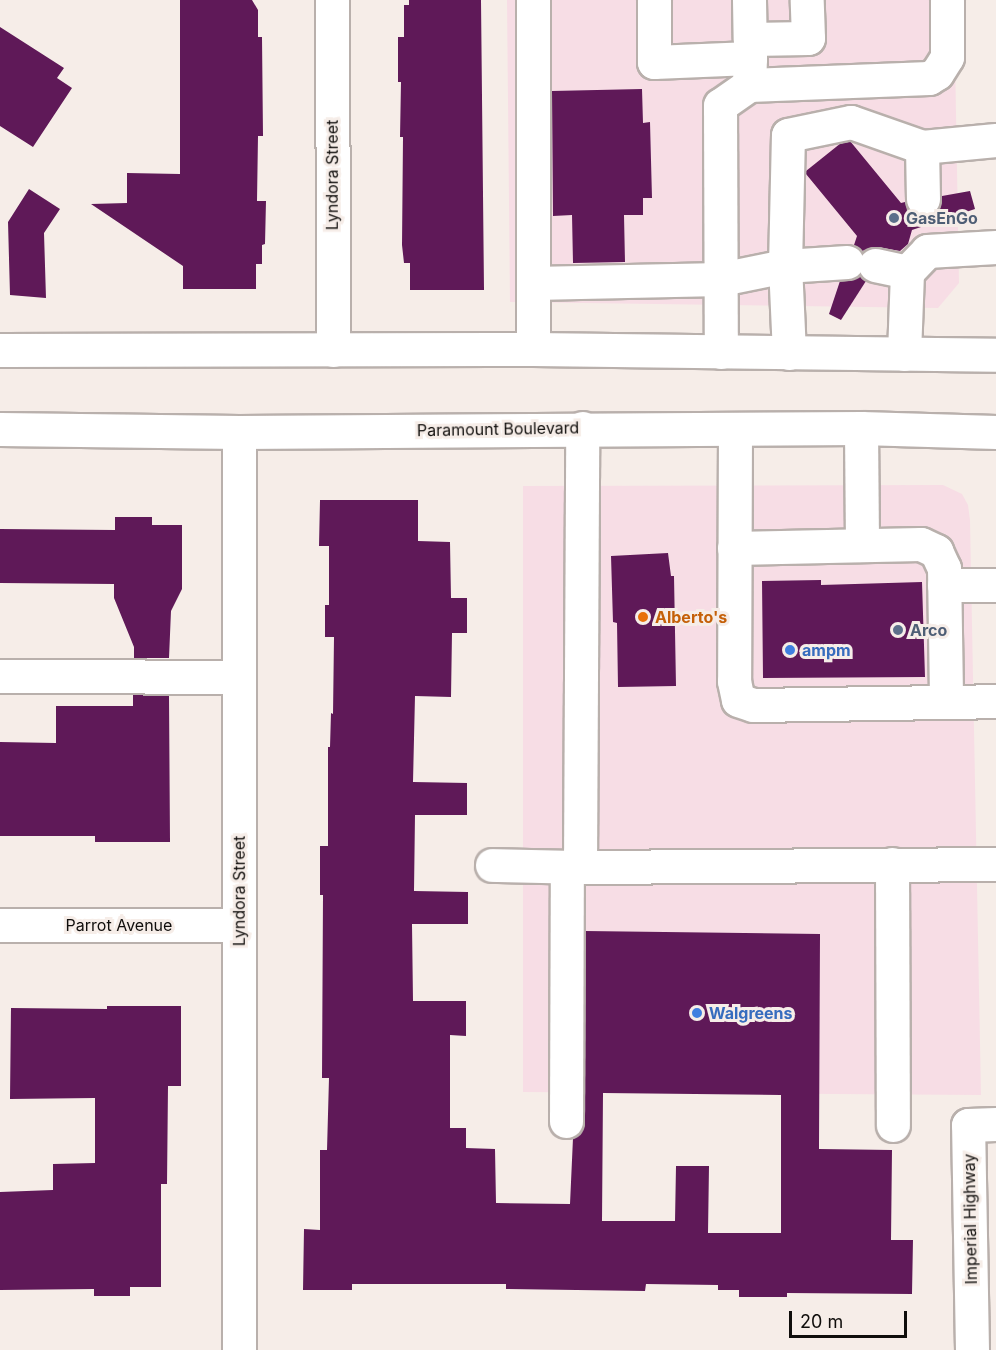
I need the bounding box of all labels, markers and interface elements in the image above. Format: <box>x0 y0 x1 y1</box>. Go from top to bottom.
street label: Lyndora Street <box>322 120 342 230</box>
place label: GasEnGo <box>906 208 978 228</box>
marker: GasEnGo <box>887 211 901 225</box>
street label: Paramount Boulevard <box>417 418 579 440</box>
place label: Alberto's <box>655 607 727 627</box>
marker: Alberto's <box>636 610 650 624</box>
place label: Arco <box>910 620 947 640</box>
marker: Arco <box>891 623 905 637</box>
place label: ampm <box>802 640 851 660</box>
marker: ampm <box>783 643 797 657</box>
street label: Lyndora Street <box>229 836 249 946</box>
street label: Parrot Avenue <box>66 915 172 935</box>
place label: Walgreens <box>709 1003 793 1023</box>
marker: Walgreens <box>690 1006 704 1020</box>
street label: Imperial Highway <box>959 1153 981 1285</box>
scale bar <box>792 1299 910 1337</box>
text: 20 m <box>800 1311 843 1332</box>

